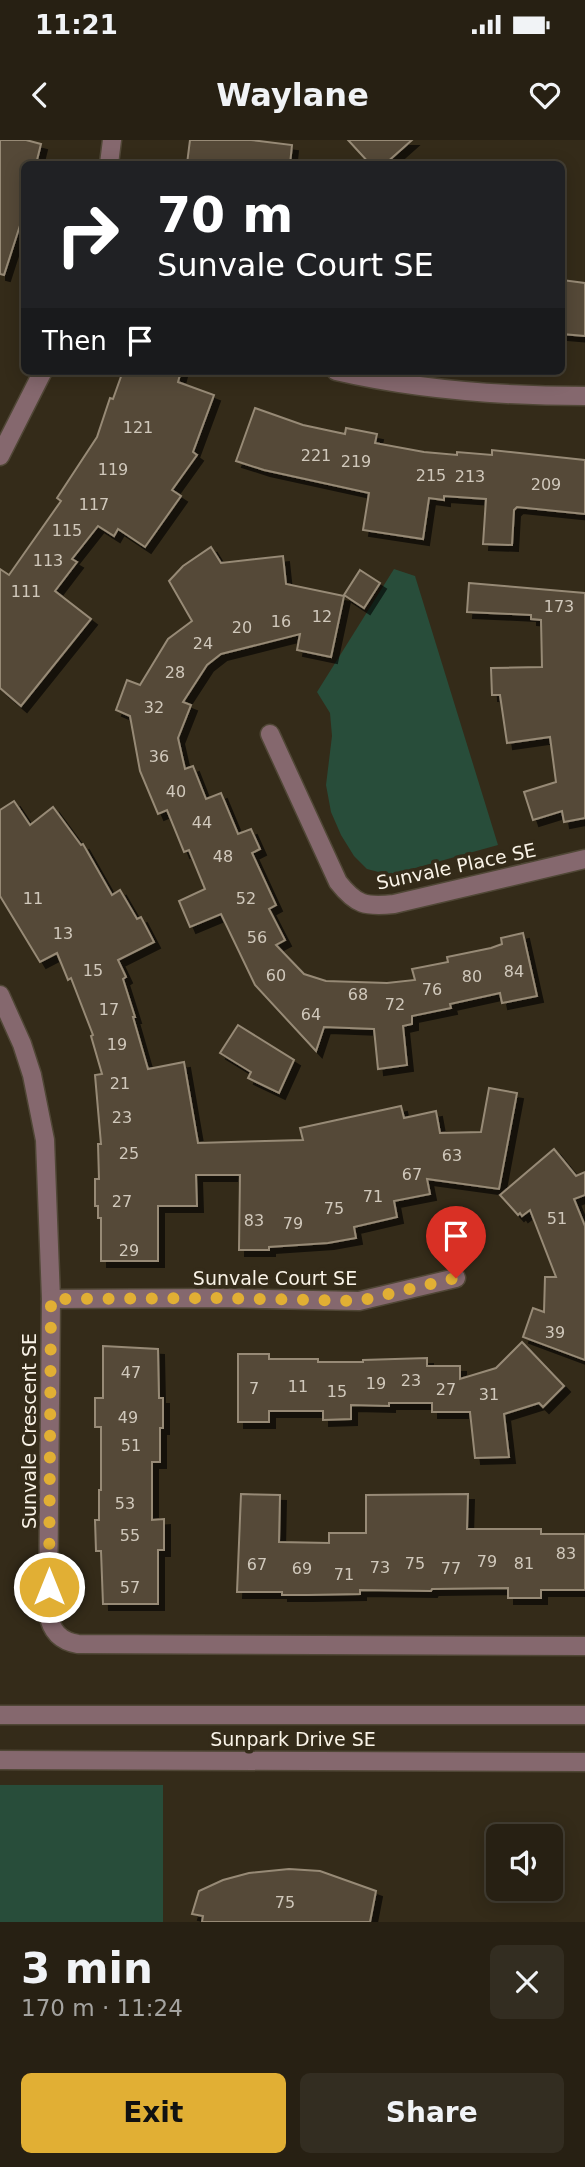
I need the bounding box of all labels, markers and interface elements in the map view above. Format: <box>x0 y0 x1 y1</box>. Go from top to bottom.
text: 11:21 <box>35 10 118 40</box>
icon: back <box>21 76 59 114</box>
text: Waylane <box>216 76 369 114</box>
icon: heart <box>526 76 564 114</box>
text: 70 m <box>157 187 293 244</box>
icon: right <box>42 189 133 280</box>
text: Sunvale Court SE <box>157 246 434 284</box>
icon: arrive <box>121 322 159 360</box>
text: Then <box>42 326 107 356</box>
house number: 121 <box>123 418 153 437</box>
house number: 221 <box>301 446 331 465</box>
house number: 219 <box>341 452 371 471</box>
house number: 119 <box>98 460 128 479</box>
house number: 215 <box>416 466 446 485</box>
house number: 213 <box>455 467 485 486</box>
house number: 209 <box>531 475 561 494</box>
house number: 117 <box>79 495 109 514</box>
house number: 115 <box>52 521 82 540</box>
house number: 113 <box>33 551 63 570</box>
house number: 111 <box>11 582 41 601</box>
house number: 173 <box>544 597 574 616</box>
house number: 12 <box>312 607 332 626</box>
house number: 16 <box>271 612 291 631</box>
house number: 20 <box>232 618 252 637</box>
house number: 24 <box>193 634 213 653</box>
house number: 28 <box>165 663 185 682</box>
house number: 32 <box>144 698 164 717</box>
house number: 36 <box>149 747 169 766</box>
house number: 40 <box>166 782 186 801</box>
house number: 44 <box>192 813 212 832</box>
street label: Sunvale Place SE <box>374 838 538 894</box>
house number: 48 <box>213 847 233 866</box>
house number: 11 <box>23 889 43 908</box>
house number: 52 <box>236 889 256 908</box>
house number: 13 <box>53 924 73 943</box>
house number: 56 <box>247 928 267 947</box>
house number: 15 <box>83 961 103 980</box>
house number: 84 <box>504 962 524 981</box>
house number: 60 <box>266 966 286 985</box>
house number: 80 <box>462 967 482 986</box>
house number: 76 <box>422 980 442 999</box>
house number: 68 <box>348 985 368 1004</box>
house number: 72 <box>385 995 405 1014</box>
house number: 17 <box>99 1000 119 1019</box>
house number: 64 <box>301 1005 321 1024</box>
house number: 19 <box>107 1035 127 1054</box>
house number: 21 <box>110 1074 130 1093</box>
house number: 23 <box>112 1108 132 1127</box>
house number: 25 <box>119 1144 139 1163</box>
house number: 63 <box>442 1146 462 1165</box>
house number: 67 <box>402 1165 422 1184</box>
house number: 71 <box>363 1187 383 1206</box>
house number: 27 <box>112 1192 132 1211</box>
house number: 75 <box>324 1199 344 1218</box>
pin <box>426 1206 486 1278</box>
house number: 51 <box>547 1209 567 1228</box>
house number: 83 <box>244 1211 264 1230</box>
house number: 79 <box>283 1214 303 1233</box>
icon: arrive <box>437 1217 475 1255</box>
house number: 29 <box>119 1241 139 1260</box>
street label: Sunvale Court SE <box>193 1267 357 1289</box>
house number: 39 <box>545 1323 565 1342</box>
street label: Sunvale Crescent SE <box>18 1333 40 1529</box>
house number: 47 <box>121 1363 141 1382</box>
house number: 23 <box>401 1371 421 1390</box>
house number: 19 <box>366 1374 386 1393</box>
house number: 11 <box>288 1377 308 1396</box>
house number: 7 <box>249 1379 259 1398</box>
house number: 27 <box>436 1380 456 1399</box>
house number: 15 <box>327 1382 347 1401</box>
house number: 31 <box>479 1385 499 1404</box>
house number: 49 <box>118 1408 138 1427</box>
house number: 51 <box>121 1436 141 1455</box>
house number: 53 <box>115 1494 135 1513</box>
house number: 55 <box>120 1526 140 1545</box>
house number: 83 <box>556 1544 576 1563</box>
position arrow <box>12 1550 86 1624</box>
house number: 79 <box>477 1552 497 1571</box>
house number: 75 <box>405 1554 425 1573</box>
house number: 81 <box>514 1554 534 1573</box>
house number: 67 <box>247 1555 267 1574</box>
house number: 73 <box>370 1558 390 1577</box>
house number: 69 <box>292 1559 312 1578</box>
house number: 77 <box>441 1559 461 1578</box>
house number: 71 <box>334 1565 354 1584</box>
house number: 57 <box>120 1578 140 1597</box>
street label: Sunpark Drive SE <box>210 1728 376 1750</box>
map controls <box>486 1824 563 1901</box>
button: sound <box>486 1824 563 1901</box>
house number: 75 <box>275 1893 295 1912</box>
text: 3 min <box>21 1944 153 1993</box>
button: close <box>490 1945 564 2019</box>
text: 170 m · 11:24 <box>21 1995 183 2021</box>
button: Exit <box>21 2073 286 2153</box>
button: Share <box>300 2073 564 2153</box>

